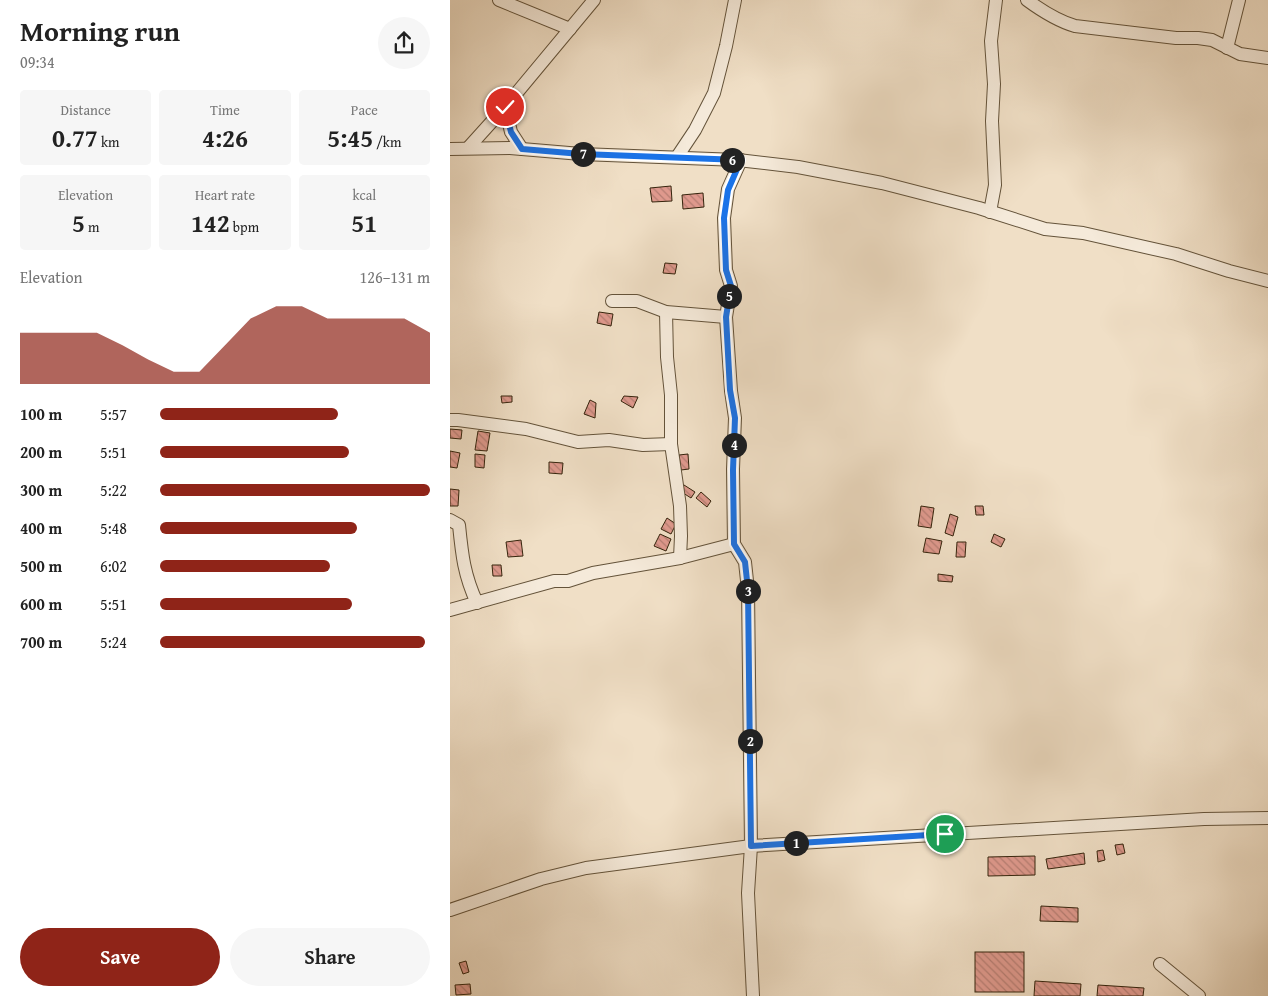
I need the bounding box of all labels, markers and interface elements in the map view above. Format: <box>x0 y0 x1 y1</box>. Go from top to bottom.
text: Morning run <box>20 10 180 51</box>
button: share <box>378 17 430 69</box>
text: 09:34 <box>20 50 55 74</box>
pin <box>484 86 526 128</box>
icon: check <box>491 93 519 121</box>
text: Distance <box>61 100 111 120</box>
text: Time <box>210 100 240 120</box>
text: Pace <box>351 100 378 120</box>
text: 0.77 <box>52 120 98 156</box>
text: 4:26 <box>202 120 248 156</box>
text: 5:45 <box>327 120 373 156</box>
text: km <box>98 132 119 152</box>
text: /km <box>373 132 401 152</box>
pin: 7 <box>570 142 596 166</box>
text: 7 <box>580 144 587 164</box>
pin: 6 <box>720 148 744 172</box>
text: 6 <box>729 150 736 170</box>
text: Elevation <box>58 185 113 205</box>
text: Heart rate <box>195 185 255 205</box>
text: kcal <box>352 185 376 205</box>
text: 5 <box>72 205 85 241</box>
text: 142 <box>191 205 230 241</box>
text: 51 <box>351 205 377 241</box>
text: m <box>85 217 99 237</box>
text: bpm <box>230 217 259 237</box>
text: Elevation <box>20 265 83 289</box>
text: 126–131 m <box>360 265 430 289</box>
pin: 5 <box>716 284 742 308</box>
text: 5 <box>726 286 733 306</box>
text: 100 m <box>20 402 62 426</box>
text: 5:57 <box>100 402 127 426</box>
pin: 4 <box>722 432 746 458</box>
text: 4 <box>731 435 738 455</box>
text: 200 m <box>20 440 62 464</box>
text: 5:51 <box>100 440 127 464</box>
text: 300 m <box>20 478 62 502</box>
text: 5:22 <box>100 478 127 502</box>
text: 400 m <box>20 516 62 540</box>
text: 5:48 <box>100 516 127 540</box>
text: 500 m <box>20 554 62 578</box>
text: 6:02 <box>100 554 127 578</box>
pin: 3 <box>736 578 760 604</box>
text: 3 <box>745 581 752 601</box>
text: 600 m <box>20 592 62 616</box>
text: 5:51 <box>100 592 127 616</box>
text: 700 m <box>20 630 62 654</box>
text: 5:24 <box>100 630 127 654</box>
pin: 2 <box>738 728 762 754</box>
text: 2 <box>747 731 754 751</box>
pin <box>924 813 966 855</box>
icon: arrive <box>931 820 959 848</box>
pin: 1 <box>784 830 808 856</box>
text: 1 <box>793 833 800 853</box>
button: Save <box>20 928 220 986</box>
button: Share <box>230 928 430 986</box>

